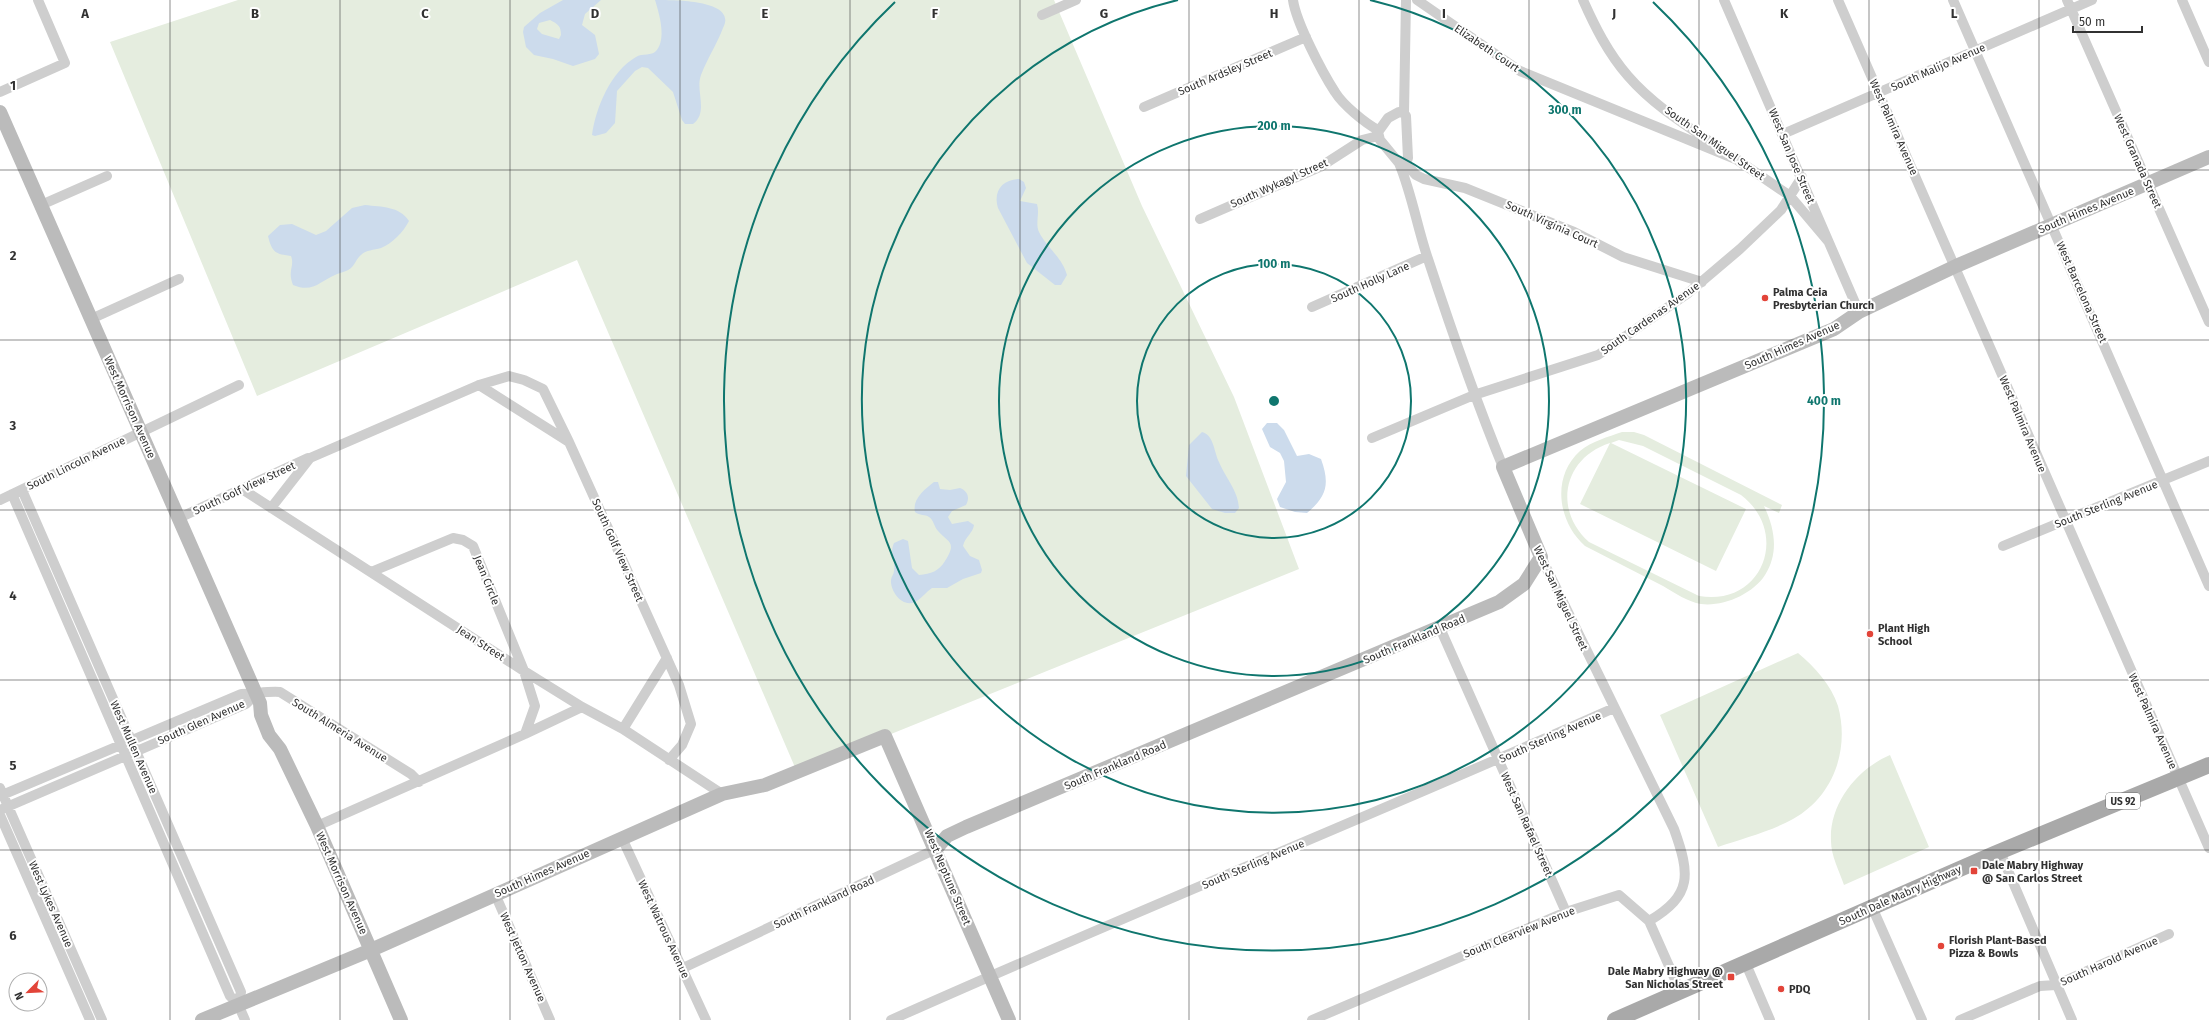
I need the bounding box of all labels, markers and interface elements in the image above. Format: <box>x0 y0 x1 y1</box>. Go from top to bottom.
text: A <box>80 6 89 21</box>
text: B <box>251 6 259 21</box>
text: C <box>421 6 429 21</box>
text: D <box>591 6 600 21</box>
text: E <box>762 6 769 21</box>
text: F <box>932 6 939 21</box>
text: G <box>1100 6 1108 21</box>
text: H <box>1270 6 1278 21</box>
text: I <box>1442 6 1446 21</box>
text: J <box>1611 6 1616 21</box>
text: K <box>1780 6 1789 21</box>
text: L <box>1951 6 1958 21</box>
scale bar <box>2073 8 2142 34</box>
text: 50 m <box>2079 15 2105 29</box>
street label: Elizabeth Court <box>1452 22 1522 75</box>
street label: South Malijo Avenue <box>1889 41 1987 94</box>
street label: South Ardsley Street <box>1176 47 1274 98</box>
street label: West Palmira Avenue <box>1867 77 1921 177</box>
text: 1 <box>10 78 16 93</box>
text: 300 m <box>1547 103 1582 117</box>
street label: South San Miguel Street <box>1662 104 1767 183</box>
street label: West San Jose Street <box>1766 107 1817 206</box>
street label: West Granada Street <box>2111 112 2164 210</box>
text: 200 m <box>1257 119 1291 133</box>
street label: South Wykagyl Street <box>1229 156 1330 211</box>
street label: South Himes Avenue <box>2036 184 2136 237</box>
street label: South Virginia Court <box>1504 198 1600 251</box>
street label: West Barcelona Street <box>2053 240 2110 345</box>
text: 2 <box>10 248 17 263</box>
text: 100 m <box>1258 257 1290 271</box>
street label: South Holly Lane <box>1329 259 1411 306</box>
street label: South Cardenas Avenue <box>1598 279 1702 357</box>
place label: Palma Ceia Presbyterian Church <box>1773 286 1874 312</box>
marker: Palma Ceia Presbyterian Church <box>1760 293 1770 303</box>
street label: South Himes Avenue <box>1743 319 1842 372</box>
street label: West Morrison Avenue <box>101 354 158 461</box>
street label: West Palmira Avenue <box>1996 374 2049 474</box>
centre of rings <box>1267 394 1281 408</box>
text: 400 m <box>1807 394 1841 408</box>
text: 3 <box>9 418 17 433</box>
street label: South Lincoln Avenue <box>25 434 127 493</box>
street label: South Golf View Street <box>191 459 297 518</box>
street label: South Sterling Avenue <box>2053 478 2160 531</box>
street label: South Golf View Street <box>589 497 646 604</box>
street label: West San Miguel Street <box>1531 544 1591 653</box>
street label: Jean Circle <box>471 554 502 607</box>
text: 4 <box>9 588 17 603</box>
street label: South Frankland Road <box>1361 612 1467 667</box>
place label: Plant High School <box>1878 622 1930 648</box>
street label: Jean Street <box>454 623 507 664</box>
marker: Plant High School <box>1865 629 1875 639</box>
street label: West Palmira Avenue <box>2126 671 2180 771</box>
street label: South Almeria Avenue <box>290 696 390 765</box>
street label: South Glen Avenue <box>156 697 247 748</box>
street label: West Mullen Avenue <box>107 699 160 796</box>
street label: South Sterling Avenue <box>1497 709 1603 766</box>
street label: South Frankland Road <box>1062 738 1168 793</box>
text: 5 <box>10 758 17 773</box>
street label: West San Rafael Street <box>1498 770 1555 878</box>
road number: US 92 <box>2106 793 2140 809</box>
street label: West Neptune Street <box>922 827 974 927</box>
street label: West Morrison Avenue <box>313 830 370 937</box>
street label: South Sterling Avenue <box>1200 837 1306 892</box>
street label: South Himes Avenue <box>493 847 592 900</box>
street label: West Lykes Avenue <box>26 859 75 949</box>
place label: Dale Mabry Highway @ San Carlos Street <box>1982 859 2084 885</box>
street label: South Dale Mabry Highway <box>1837 862 1964 928</box>
marker: Dale Mabry Highway @ San Carlos Street <box>1969 866 1979 876</box>
street label: South Frankland Road <box>772 873 877 931</box>
street label: West Watrous Avenue <box>635 878 692 980</box>
street label: South Clearview Avenue <box>1461 904 1577 961</box>
street label: West Jetton Avenue <box>497 911 548 1004</box>
text: 6 <box>9 928 17 943</box>
place label: Florish Plant-Based Pizza & Bowls <box>1949 934 2047 960</box>
street label: South Harold Avenue <box>2059 934 2160 989</box>
marker: Florish Plant-Based Pizza & Bowls <box>1936 941 1946 951</box>
place label: Dale Mabry Highway @ San Nicholas Street <box>1608 965 1724 991</box>
north arrow <box>8 972 48 1012</box>
marker: Dale Mabry Highway @ San Nicholas Street <box>1726 972 1736 982</box>
place label: PDQ <box>1789 983 1811 996</box>
marker: PDQ <box>1776 984 1786 994</box>
text: N <box>12 990 27 1002</box>

